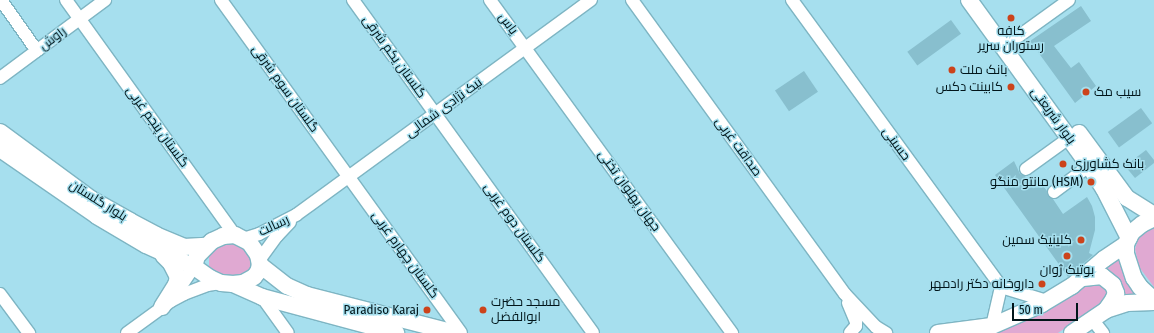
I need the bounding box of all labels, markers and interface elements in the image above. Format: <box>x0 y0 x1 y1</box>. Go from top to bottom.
street label: یاس <box>495 10 521 38</box>
street label: گلستان یکم شرقی <box>359 13 429 101</box>
marker: کافه رستوران سریر <box>1006 13 1016 23</box>
street label: راوش <box>36 24 70 54</box>
place label: کافه رستوران سریر <box>978 24 1044 55</box>
street label: گلستان سوم شرقی <box>248 42 322 136</box>
place label: بانک ملت <box>960 62 1007 78</box>
marker: بانک ملت <box>947 65 957 75</box>
street label: نیک نژادی شمالی <box>403 75 485 141</box>
place label: کابینت دکس <box>936 79 1003 95</box>
marker: کابینت دکس <box>1006 82 1016 92</box>
street label: گلستان پنجم غربی <box>122 83 192 171</box>
place label: سیب مک <box>1094 84 1141 100</box>
street label: بلوار شریعتی <box>1027 85 1079 147</box>
marker: سیب مک <box>1081 87 1091 97</box>
street label: صداقت غربی <box>711 114 765 180</box>
street label: حسینی <box>879 124 913 164</box>
street label: جهان پهلوان تختی <box>594 147 664 235</box>
place label: بانک کشاورزی <box>1071 156 1144 172</box>
marker: بانک کشاورزی <box>1058 159 1068 169</box>
place label: مانتو منگو (HSM) <box>990 174 1083 190</box>
street label: بلوار گلستان <box>66 177 130 225</box>
marker: مانتو منگو (HSM) <box>1086 177 1096 187</box>
street label: گلستان دوم غربی <box>480 180 548 266</box>
street label: گلستان چهارم غربی <box>368 208 442 302</box>
street label: رسالت <box>256 212 292 240</box>
place label: کلینیک سمین <box>1002 232 1072 248</box>
marker: کلینیک سمین <box>1075 234 1087 246</box>
marker: بوتیک ژوان <box>1062 251 1072 261</box>
place label: بوتیک ژوان <box>1040 262 1094 278</box>
place label: داروخانه دکتر رادمهر <box>929 276 1034 292</box>
marker: داروخانه دکتر رادمهر <box>1037 279 1047 289</box>
place label: مسجد حضرت ابوالفضل <box>491 295 560 326</box>
scale bar <box>1014 295 1080 321</box>
place label: Paradiso Karaj <box>344 302 419 318</box>
text: 50 m <box>1019 303 1043 317</box>
marker: Paradiso Karaj <box>422 305 432 315</box>
marker: مسجد حضرت ابوالفضل <box>478 305 488 315</box>

